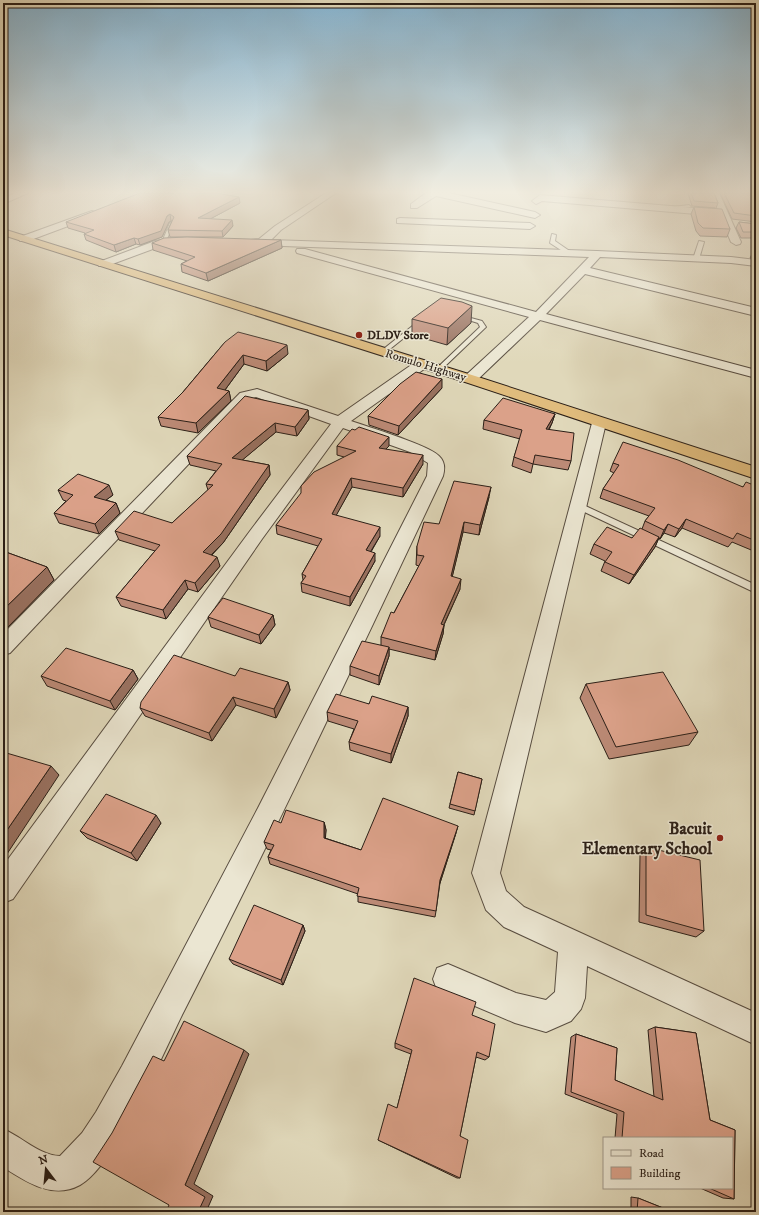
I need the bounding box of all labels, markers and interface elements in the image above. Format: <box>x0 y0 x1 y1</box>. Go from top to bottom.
place label: DLDV Store <box>367 328 429 343</box>
marker: DLDV Store <box>354 330 364 340</box>
street label: Romulo Highway <box>383 346 469 385</box>
place label: Bacuit Elementary School <box>582 818 713 860</box>
marker: Bacuit Elementary School <box>715 833 725 843</box>
legend <box>603 1137 733 1189</box>
text: Road <box>639 1146 664 1161</box>
north arrow <box>26 1149 66 1189</box>
text: N <box>37 1152 50 1168</box>
text: Building <box>639 1166 680 1181</box>

